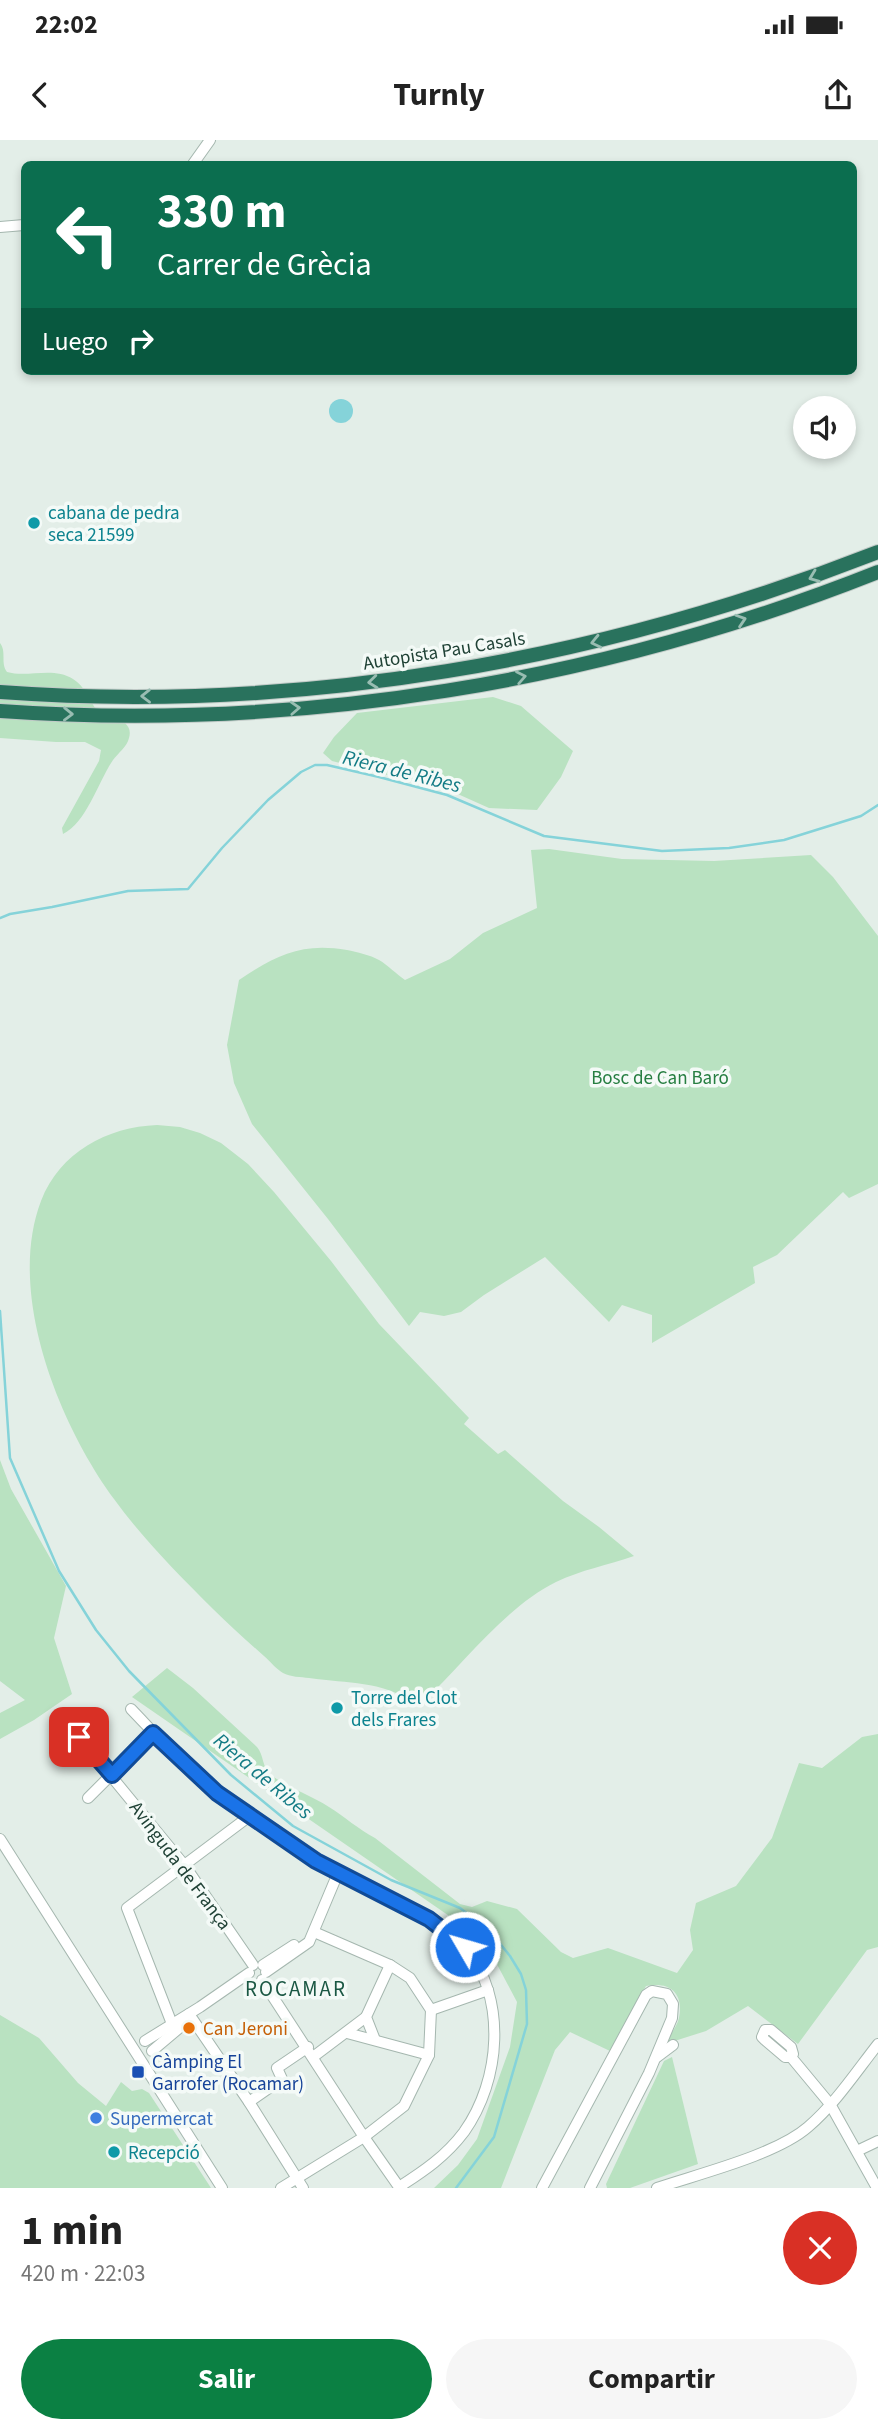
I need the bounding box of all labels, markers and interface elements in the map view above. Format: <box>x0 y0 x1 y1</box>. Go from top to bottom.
text: 22:02 <box>35 6 98 43</box>
text: Turnly <box>393 72 485 118</box>
icon: back <box>21 76 59 114</box>
icon: share <box>819 76 857 114</box>
text: 330 m <box>157 177 286 247</box>
icon: left <box>42 189 133 280</box>
text: Carrer de Grècia <box>157 242 372 288</box>
icon: right <box>122 322 160 360</box>
text: Luego <box>42 323 108 360</box>
map controls <box>793 396 856 459</box>
button: sound <box>793 396 856 459</box>
place label: cabana de pedra seca 21599 <box>48 500 180 549</box>
marker: cabana de pedra seca 21599 <box>26 515 42 531</box>
one-way arrow <box>809 568 821 582</box>
one-way arrow <box>734 614 746 629</box>
street label: Autopista Pau Casals <box>361 625 527 678</box>
one-way arrow <box>590 634 602 648</box>
one-way arrow <box>515 670 527 685</box>
one-way arrow <box>367 674 378 689</box>
one-way arrow <box>140 689 151 704</box>
one-way arrow <box>290 701 301 716</box>
one-way arrow <box>63 706 74 722</box>
water label: Riera de Ribes <box>340 742 464 800</box>
park label: Bosc de Can Baró <box>591 1065 729 1092</box>
place label: Torre del Clot dels Frares <box>351 1685 458 1734</box>
marker: Torre del Clot dels Frares <box>329 1700 345 1716</box>
pin <box>49 1707 109 1767</box>
icon: arrive <box>60 1718 98 1756</box>
water label: Riera de Ribes <box>207 1726 319 1826</box>
street label: Avinguda de França <box>122 1796 237 1936</box>
position arrow <box>428 1910 502 1984</box>
district label: ROCAMAR <box>245 1974 347 2004</box>
place label: Can Jeroni <box>203 2016 288 2043</box>
marker: Can Jeroni <box>181 2020 197 2036</box>
place label: Càmping El Garrofer (Rocamar) <box>152 2049 304 2098</box>
marker: Càmping El Garrofer (Rocamar) <box>130 2064 146 2080</box>
place label: Supermercat <box>110 2106 213 2133</box>
marker: Supermercat <box>88 2110 104 2126</box>
place label: Recepció <box>128 2140 200 2167</box>
marker: Recepció <box>106 2144 122 2160</box>
text: 1 min <box>21 2201 123 2261</box>
button: close <box>783 2211 857 2285</box>
text: 420 m · 22:03 <box>21 2257 145 2290</box>
button: Salir <box>21 2339 432 2419</box>
button: Compartir <box>446 2339 857 2419</box>

